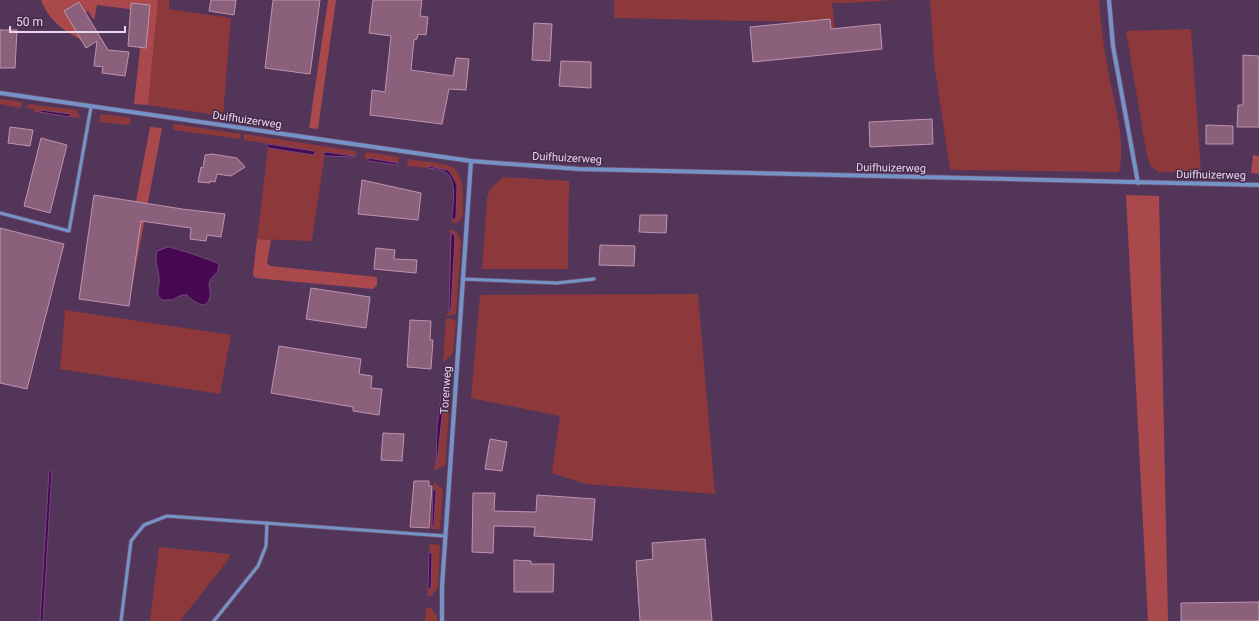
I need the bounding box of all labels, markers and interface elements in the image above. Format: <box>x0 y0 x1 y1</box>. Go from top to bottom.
scale bar <box>10 8 125 34</box>
text: 50 m <box>16 15 43 29</box>
street label: Duifhuizerweg <box>211 109 283 131</box>
street label: Duifhuizerweg <box>532 150 602 166</box>
street label: Duifhuizerweg <box>856 161 926 175</box>
street label: Duifhuizerweg <box>1176 168 1246 182</box>
street label: Torenweg <box>438 366 454 414</box>

